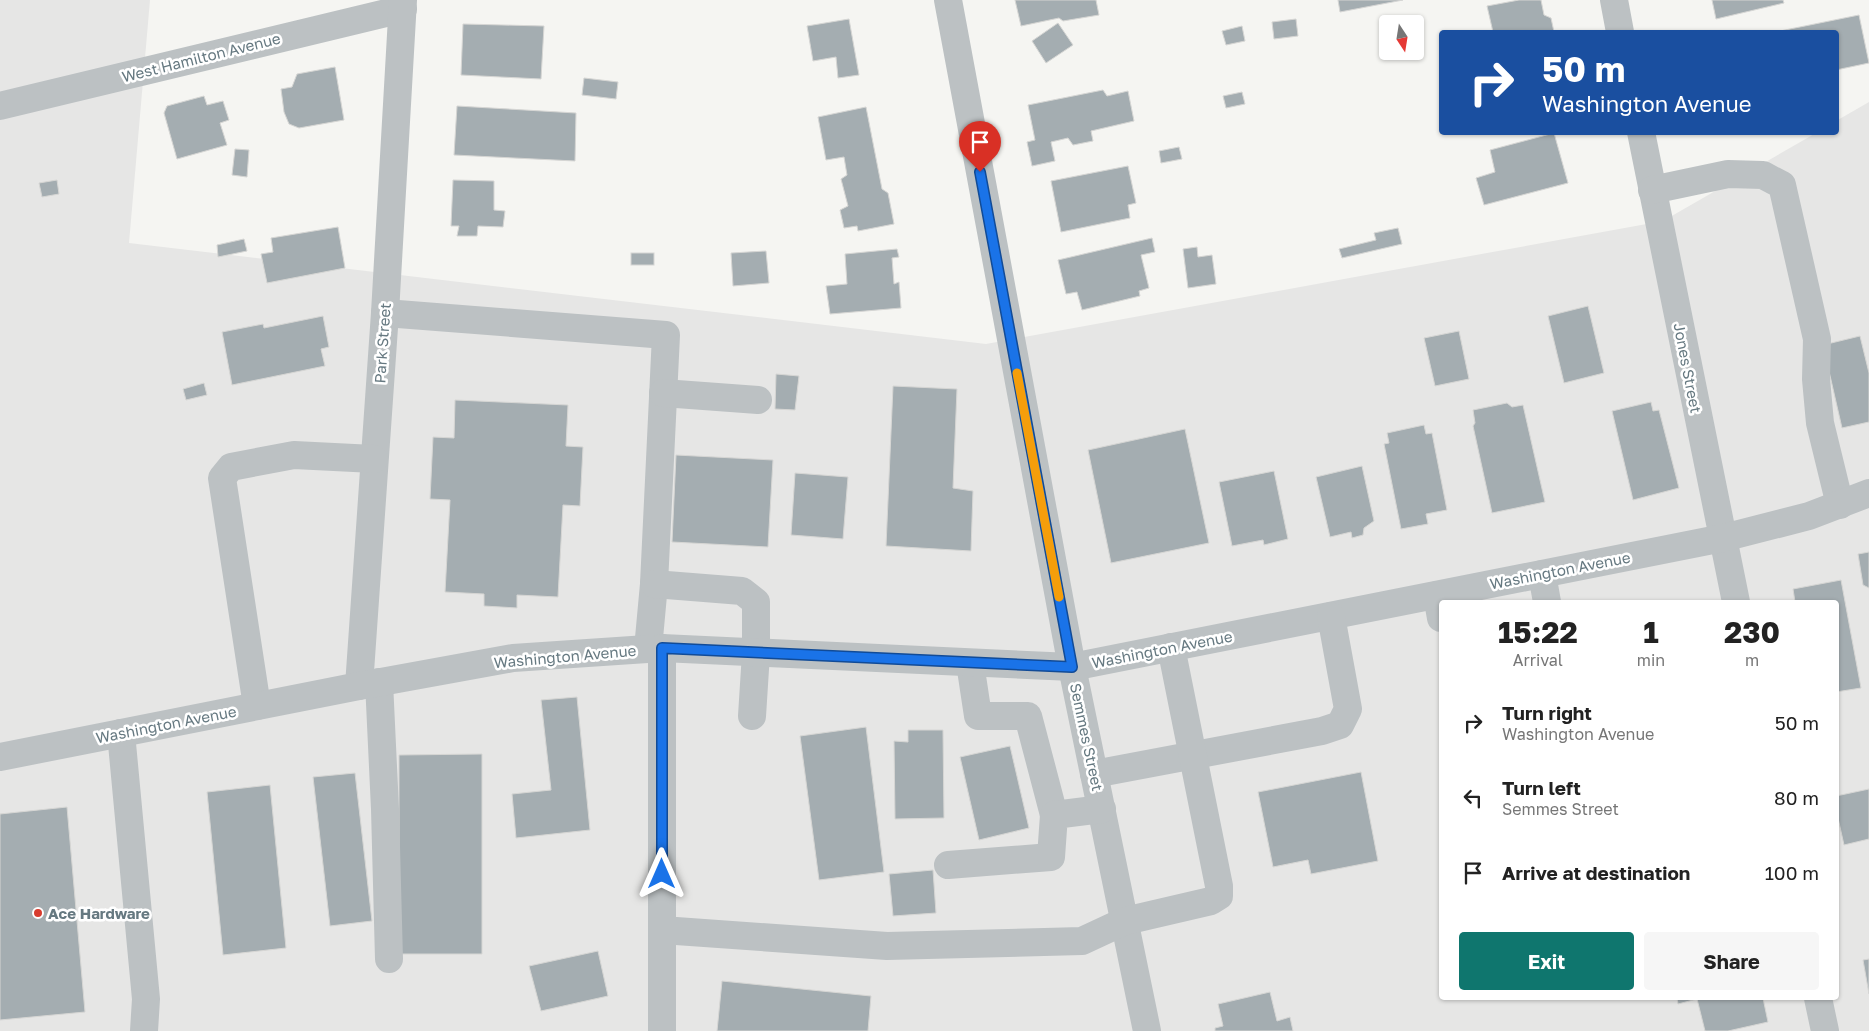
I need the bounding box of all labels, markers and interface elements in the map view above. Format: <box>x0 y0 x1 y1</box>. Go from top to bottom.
north arrow <box>1379 15 1424 60</box>
map controls <box>1379 15 1424 60</box>
street label: West Hamilton Avenue <box>120 29 282 85</box>
text: 50 m <box>1542 48 1625 90</box>
icon: right <box>1459 50 1524 115</box>
text: Washington Avenue <box>1542 90 1752 117</box>
pin <box>959 121 1001 172</box>
icon: arrive <box>966 128 994 156</box>
street label: Park Street <box>370 302 394 384</box>
street label: Jones Street <box>1670 321 1706 415</box>
street label: Washington Avenue <box>1488 547 1632 592</box>
text: 15:22 <box>1498 614 1578 650</box>
text: 1 <box>1643 614 1659 650</box>
text: 230 <box>1724 614 1780 650</box>
street label: Washington Avenue <box>1090 626 1234 671</box>
street label: Washington Avenue <box>493 641 637 671</box>
text: Arrival <box>1513 650 1563 670</box>
text: min <box>1637 650 1665 670</box>
text: m <box>1745 650 1759 670</box>
street label: Semmes Street <box>1067 681 1107 793</box>
street label: Washington Avenue <box>94 701 238 746</box>
text: Turn right <box>1502 701 1592 724</box>
icon: right <box>1459 709 1487 737</box>
text: 50 m <box>1775 711 1819 734</box>
text: Washington Avenue <box>1502 724 1654 744</box>
text: Turn left <box>1502 776 1581 799</box>
icon: left <box>1459 784 1487 812</box>
text: 80 m <box>1774 786 1819 809</box>
text: Semmes Street <box>1502 799 1619 819</box>
position arrow <box>635 847 687 899</box>
icon: arrive <box>1459 859 1487 887</box>
text: Arrive at destination <box>1502 861 1690 884</box>
text: 100 m <box>1765 861 1819 884</box>
place label: Ace Hardware <box>48 904 150 922</box>
marker: Ace Hardware <box>32 907 44 919</box>
button: Exit <box>1459 932 1634 990</box>
button: Share <box>1644 932 1819 990</box>

